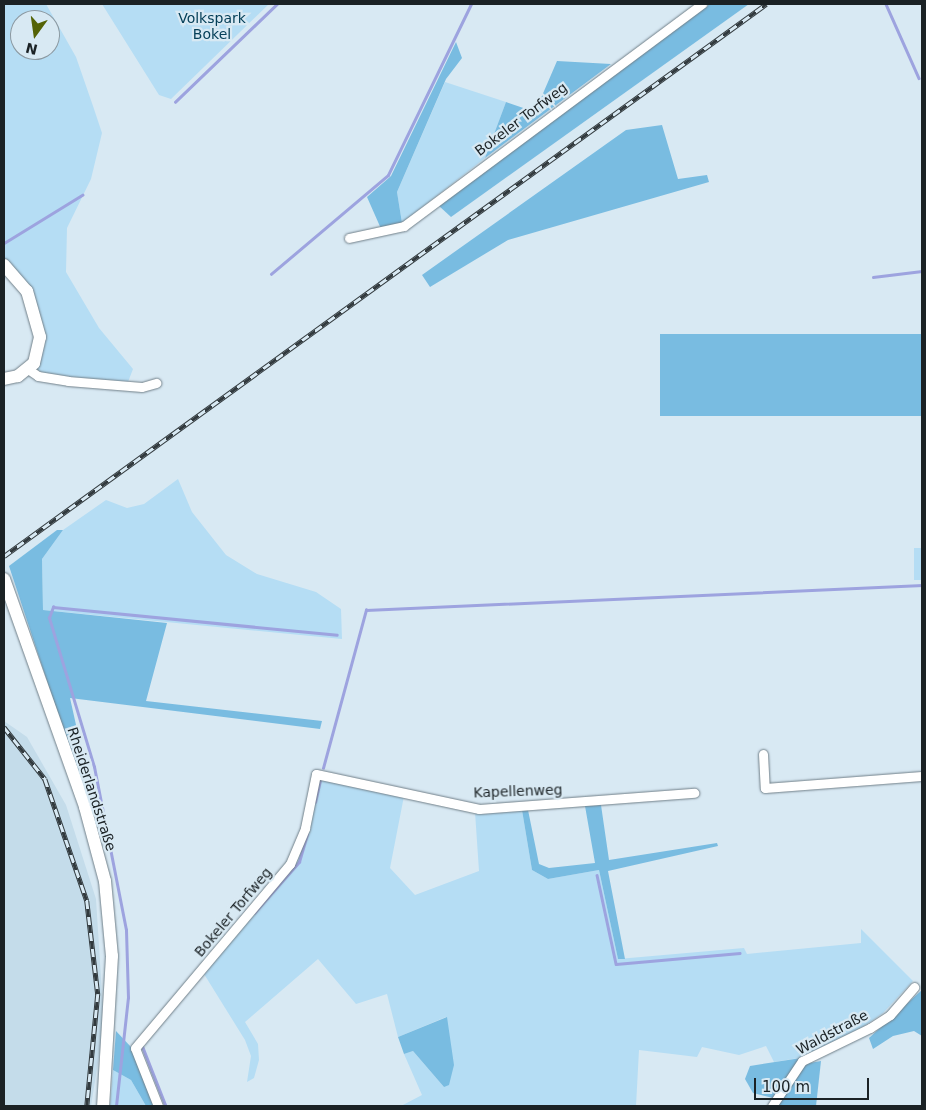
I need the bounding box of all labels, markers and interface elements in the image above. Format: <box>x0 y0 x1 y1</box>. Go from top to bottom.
north arrow <box>10 10 60 60</box>
park label: Volkspark Bokel <box>178 10 246 42</box>
text: N <box>24 39 39 58</box>
street label: Bokeler Torfweg <box>472 79 570 159</box>
street label: Rheiderlandstraße <box>64 725 120 853</box>
street label: Kapellenweg <box>473 781 563 801</box>
street label: Bokeler Torfweg <box>191 864 275 960</box>
street label: Waldstraße <box>793 1006 871 1058</box>
scale bar <box>756 1068 871 1100</box>
text: 100 m <box>762 1078 810 1096</box>

